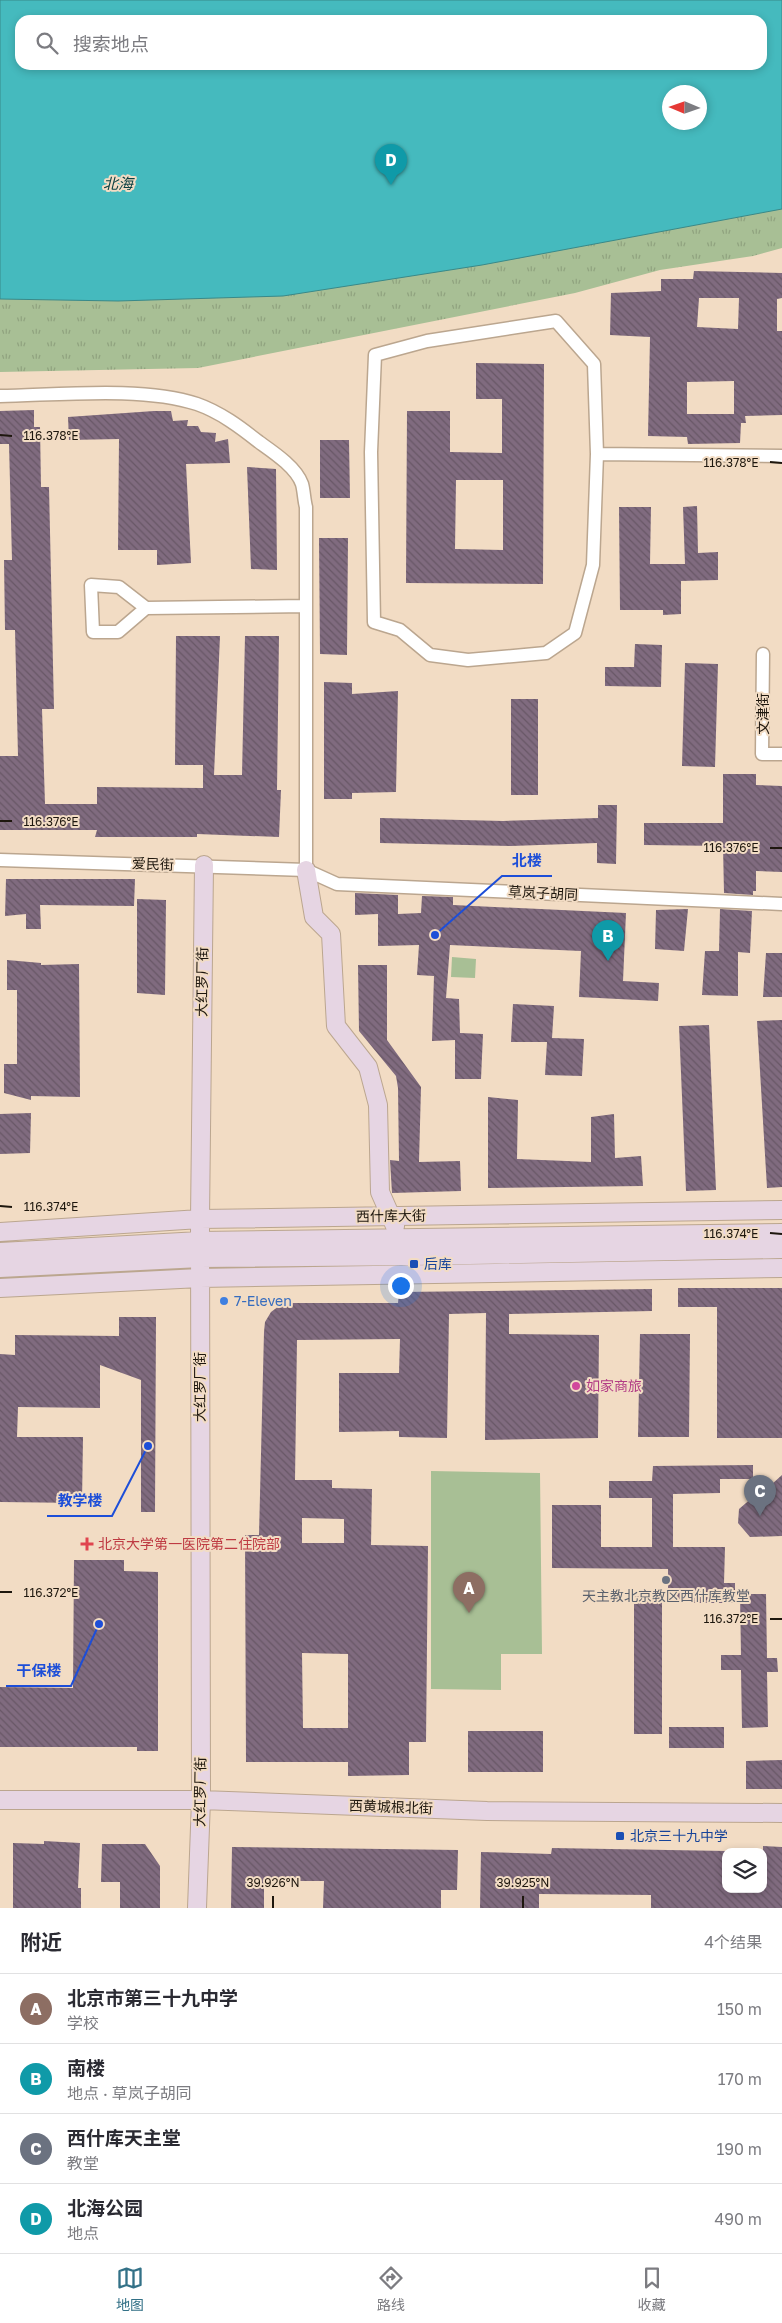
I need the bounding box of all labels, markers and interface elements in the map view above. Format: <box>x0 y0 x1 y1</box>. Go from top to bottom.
search box <box>15 15 767 70</box>
icon: search <box>33 29 61 57</box>
text: 搜索地点 <box>73 32 149 55</box>
north arrow <box>662 85 707 130</box>
pin: D <box>375 144 407 185</box>
water label: 北海 <box>103 174 135 192</box>
text: 116.378°E <box>23 428 79 443</box>
text: 116.378°E <box>703 455 759 470</box>
street label: 文津街 <box>754 693 771 735</box>
text: 116.376°E <box>23 814 79 829</box>
text: 116.376°E <box>703 840 759 855</box>
callout: 北楼 <box>502 846 552 876</box>
text: 北楼 <box>512 851 542 869</box>
street label: 爱民街 <box>132 854 174 873</box>
street label: 草岚子胡同 <box>508 882 578 903</box>
pin: B <box>592 920 624 961</box>
street label: 大红罗厂街 <box>192 947 211 1017</box>
text: 116.374°E <box>24 1199 78 1214</box>
street label: 西什库大街 <box>356 1206 426 1225</box>
text: 116.374°E <box>704 1226 758 1241</box>
place label: 后库 <box>424 1255 452 1272</box>
marker: 后库 <box>408 1258 420 1270</box>
your location <box>388 1273 414 1299</box>
place label: 7-Eleven <box>234 1292 292 1309</box>
marker: 7-Eleven <box>218 1295 230 1307</box>
street label: 大红罗厂街 <box>191 1352 208 1422</box>
place label: 如家商旅 <box>586 1377 642 1394</box>
marker: 如家商旅 <box>570 1380 582 1392</box>
pin: C <box>744 1475 776 1516</box>
callout: 教学楼 <box>47 1486 112 1516</box>
text: 教学楼 <box>57 1491 103 1509</box>
place label: 北京大学第一医院第二住院部 <box>98 1535 280 1552</box>
marker: 北京大学第一医院第二住院部 <box>80 1537 94 1551</box>
pin: A <box>453 1572 485 1613</box>
marker: 天主教北京教区西什库教堂 <box>660 1574 672 1586</box>
text: 116.372°E <box>24 1585 78 1600</box>
place label: 天主教北京教区西什库教堂 <box>582 1587 750 1604</box>
text: 116.372°E <box>704 1611 758 1626</box>
callout: 干保楼 <box>6 1656 71 1686</box>
text: 干保楼 <box>16 1661 62 1679</box>
street label: 大红罗厂街 <box>190 1757 209 1827</box>
street label: 西黄城根北街 <box>349 1797 433 1816</box>
place label: 北京三十九中学 <box>630 1827 728 1844</box>
marker: 北京三十九中学 <box>614 1830 626 1842</box>
map controls <box>722 1848 767 1893</box>
button: layers <box>722 1848 767 1893</box>
text: 39.926°N <box>246 1875 300 1890</box>
text: 39.925°N <box>497 1875 549 1890</box>
text: 附近 <box>20 1929 62 1955</box>
text: 4个结果 <box>704 1932 762 1952</box>
text: 北京市第三十九中学 <box>67 1986 238 2009</box>
text: A <box>30 1999 42 2019</box>
text: 150 m <box>717 1999 762 2019</box>
text: 学校 <box>67 2013 99 2033</box>
text: 南楼 <box>67 2056 105 2079</box>
text: B <box>30 2069 42 2089</box>
text: 170 m <box>718 2069 762 2089</box>
text: 地点 · 草岚子胡同 <box>67 2083 192 2103</box>
text: 西什库天主堂 <box>67 2126 181 2149</box>
text: C <box>30 2139 42 2159</box>
text: 190 m <box>716 2139 762 2159</box>
text: 教堂 <box>67 2153 99 2173</box>
text: 北海公园 <box>67 2196 143 2219</box>
text: D <box>30 2209 42 2229</box>
text: 490 m <box>714 2209 762 2229</box>
text: 地点 <box>67 2223 99 2243</box>
tab: 地图 <box>116 2264 144 2314</box>
tab: 路线 <box>377 2264 405 2314</box>
tab: 收藏 <box>638 2264 666 2314</box>

